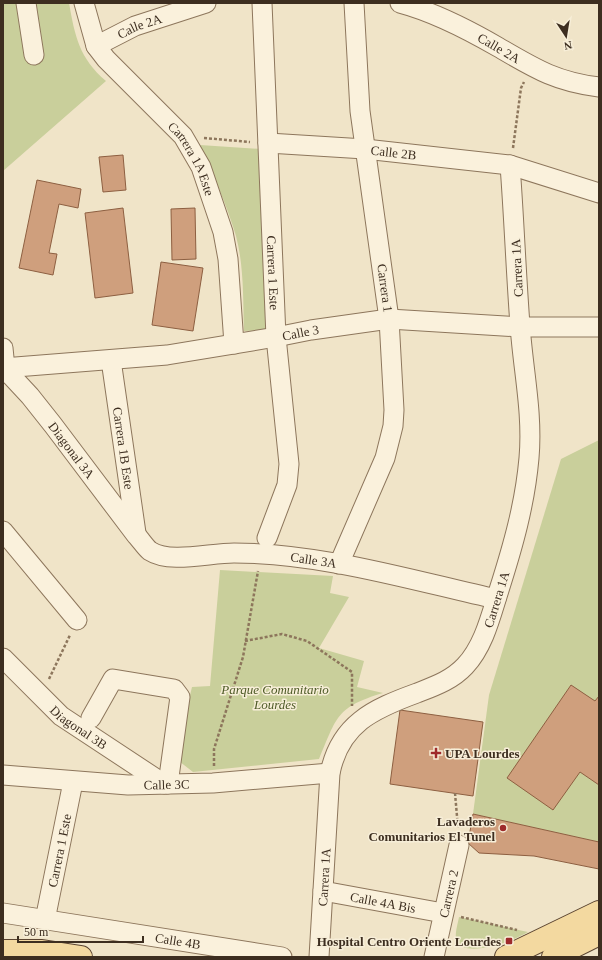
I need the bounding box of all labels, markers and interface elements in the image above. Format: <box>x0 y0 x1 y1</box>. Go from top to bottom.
street label: Calle 2A <box>115 10 164 41</box>
north arrow <box>546 16 586 56</box>
street label: Calle 2A <box>475 30 524 66</box>
text: N <box>563 39 573 52</box>
street label: Carrera 1A Este <box>165 118 218 198</box>
street label: Calle 2B <box>370 142 418 162</box>
street label: Carrera 1 Este <box>264 235 282 310</box>
street label: Carrera 1A <box>508 238 526 297</box>
street label: Carrera 1 <box>374 263 396 313</box>
street label: Calle 3 <box>281 321 320 343</box>
street label: Carrera 1B Este <box>110 406 137 491</box>
street label: Diagonal 3A <box>46 419 98 482</box>
street label: Calle 3A <box>290 549 339 571</box>
street label: Carrera 1A <box>480 569 512 630</box>
park label: Parque Comunitario Lourdes <box>220 682 329 712</box>
street label: Diagonal 3B <box>47 702 111 752</box>
place label: UPA Lourdes <box>445 746 520 761</box>
marker: UPA Lourdes <box>430 747 442 759</box>
street label: Calle 3C <box>143 776 190 792</box>
street label: Carrera 1 Este <box>44 812 74 888</box>
place label: Lavaderos Comunitarios El Tunel <box>369 814 495 844</box>
marker: Lavaderos Comunitarios El Tunel <box>498 823 508 833</box>
street label: Carrera 1A <box>315 847 333 907</box>
street label: Carrera 2 <box>436 868 461 919</box>
street label: Calle 4A Bis <box>349 889 417 915</box>
scale bar <box>18 918 143 944</box>
text: 50 m <box>24 925 49 939</box>
street label: Calle 4B <box>154 930 202 952</box>
place label: Hospital Centro Oriente Lourdes <box>317 934 501 949</box>
marker: Hospital Centro Oriente Lourdes <box>504 936 514 946</box>

